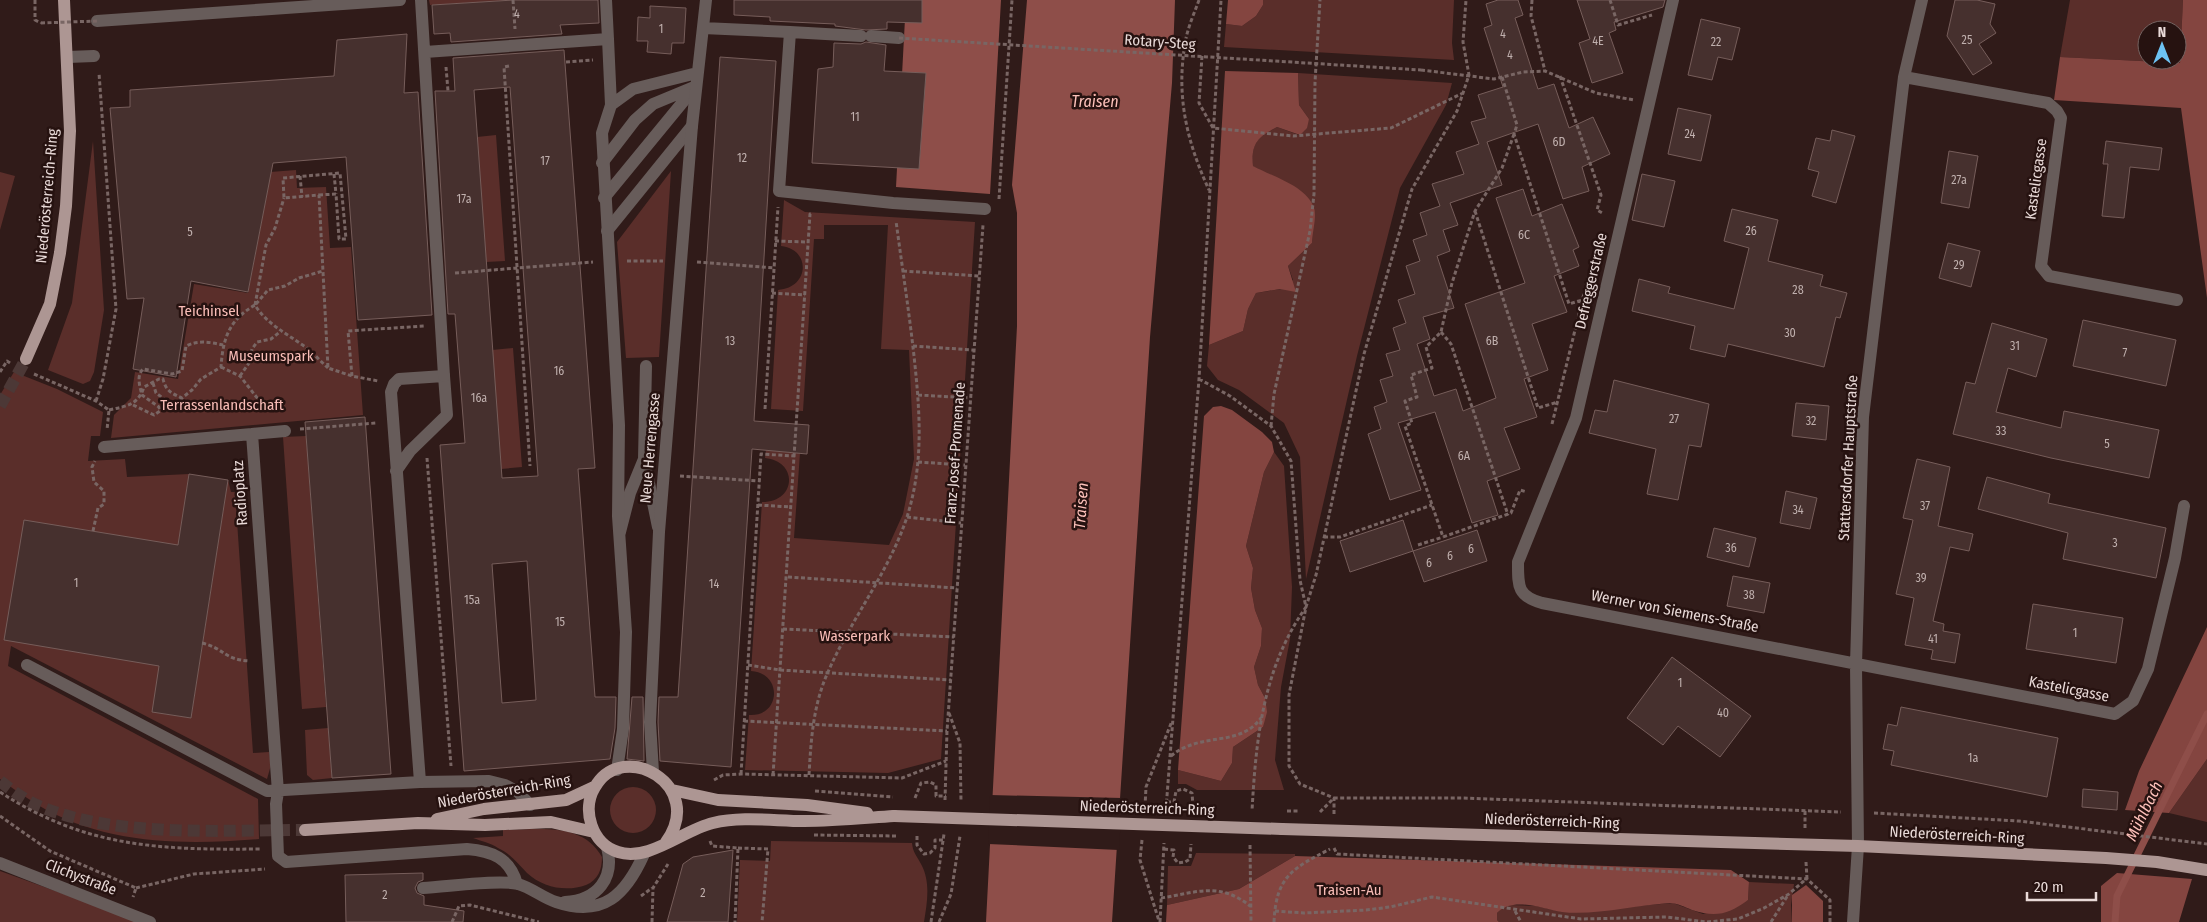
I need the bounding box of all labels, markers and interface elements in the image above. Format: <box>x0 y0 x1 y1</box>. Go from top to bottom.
house number: 4 <box>514 7 520 21</box>
north arrow <box>2137 20 2187 70</box>
house number: 1 <box>659 22 663 36</box>
text: N <box>2158 24 2166 41</box>
house number: 4 <box>1500 27 1506 41</box>
street label: Rotary-Steg <box>1124 31 1196 53</box>
house number: 25 <box>1962 33 1973 47</box>
house number: 4E <box>1592 34 1604 48</box>
house number: 22 <box>1711 35 1721 49</box>
house number: 4 <box>1507 48 1513 62</box>
water label: Traisen <box>1071 92 1119 111</box>
house number: 11 <box>850 110 860 124</box>
house number: 24 <box>1685 127 1696 141</box>
street label: Niederösterreich-Ring <box>32 128 62 264</box>
house number: 6D <box>1553 135 1565 149</box>
street label: Kastelicgasse <box>2021 137 2051 221</box>
house number: 12 <box>737 151 747 165</box>
house number: 17 <box>540 154 550 168</box>
house number: 27a <box>1951 173 1967 187</box>
house number: 17a <box>456 192 472 206</box>
house number: 26 <box>1745 224 1757 238</box>
house number: 5 <box>187 225 193 239</box>
house number: 6C <box>1518 228 1530 242</box>
street label: Defreggerstraße <box>1571 231 1611 331</box>
house number: 29 <box>1953 258 1965 272</box>
house number: 28 <box>1792 283 1804 297</box>
park label: Teichinsel <box>178 302 240 320</box>
house number: 30 <box>1784 326 1796 340</box>
house number: 13 <box>725 334 735 348</box>
house number: 6B <box>1486 334 1499 348</box>
house number: 31 <box>2010 339 2020 353</box>
house number: 7 <box>2123 346 2128 360</box>
park label: Museumspark <box>228 347 314 365</box>
house number: 16 <box>554 364 564 378</box>
street label: Stattersdorfer Hauptstraße <box>1835 375 1861 541</box>
street label: Franz-Josef-Promenade <box>941 381 969 525</box>
house number: 16a <box>471 391 487 405</box>
street label: Neue Herrengasse <box>636 392 664 504</box>
park label: Terrassenlandschaft <box>160 396 284 414</box>
house number: 27 <box>1669 412 1679 426</box>
house number: 32 <box>1806 414 1816 428</box>
house number: 33 <box>1996 424 2006 438</box>
house number: 5 <box>2104 437 2110 451</box>
house number: 6A <box>1458 449 1471 463</box>
street label: Radioplatz <box>229 460 251 526</box>
water label: Traisen <box>1070 482 1092 530</box>
house number: 37 <box>1920 499 1930 513</box>
house number: 34 <box>1792 503 1804 517</box>
house number: 3 <box>2112 536 2118 550</box>
house number: 36 <box>1725 541 1737 555</box>
house number: 6 <box>1468 542 1474 556</box>
house number: 6 <box>1447 549 1453 563</box>
house number: 6 <box>1426 556 1432 570</box>
house number: 39 <box>1915 571 1927 585</box>
house number: 1 <box>74 576 78 590</box>
house number: 14 <box>709 577 719 591</box>
street label: Werner von Siemens-Straße <box>1590 586 1760 636</box>
house number: 38 <box>1743 588 1755 602</box>
house number: 15a <box>464 593 480 607</box>
house number: 15 <box>555 615 566 629</box>
house number: 1 <box>2073 626 2077 640</box>
park label: Wasserpark <box>820 627 890 645</box>
house number: 41 <box>1928 632 1938 646</box>
street label: Kastelicgasse <box>2027 672 2111 706</box>
house number: 1 <box>1678 676 1682 690</box>
house number: 40 <box>1717 706 1729 720</box>
house number: 1a <box>1968 751 1978 765</box>
street label: Niederösterreich-Ring <box>436 770 572 812</box>
water label: Mühlbach <box>2121 778 2167 844</box>
street label: Niederösterreich-Ring <box>1079 797 1215 819</box>
street label: Niederösterreich-Ring <box>1484 810 1620 832</box>
street label: Niederösterreich-Ring <box>1889 822 2025 848</box>
street label: Clichystraße <box>43 855 119 899</box>
scale bar <box>2027 870 2096 902</box>
text: 20 m <box>2034 878 2064 896</box>
park label: Traisen-Au <box>1316 881 1382 899</box>
house number: 2 <box>700 886 706 900</box>
house number: 2 <box>382 888 388 902</box>

